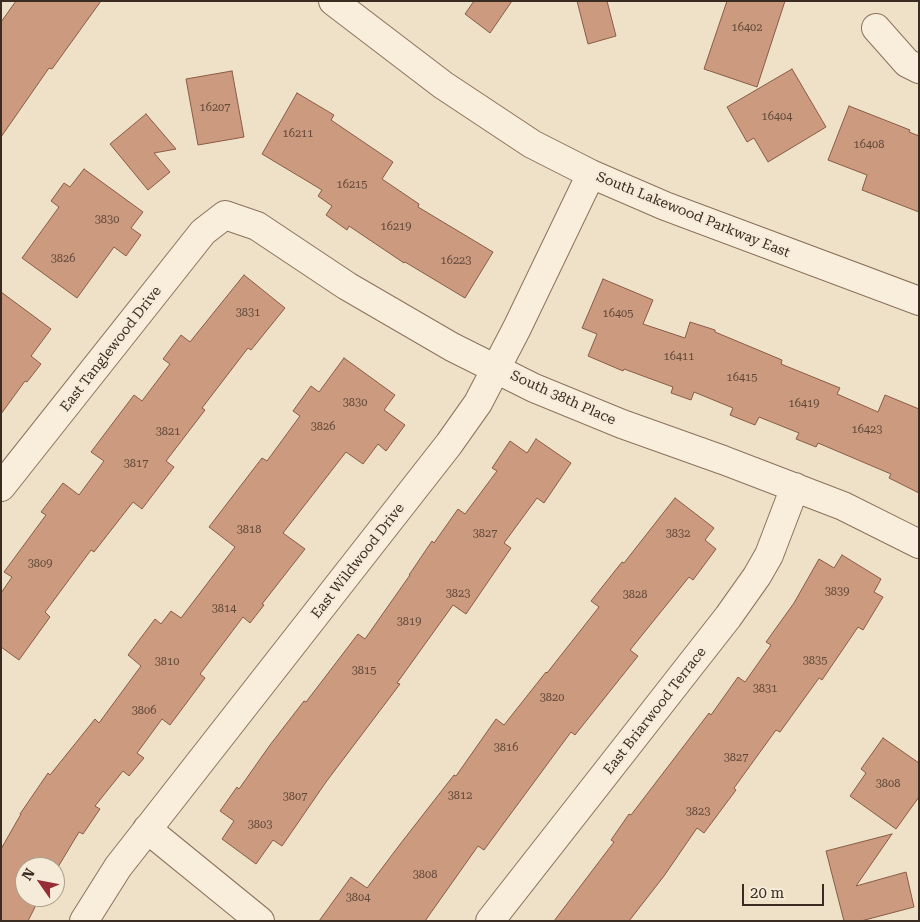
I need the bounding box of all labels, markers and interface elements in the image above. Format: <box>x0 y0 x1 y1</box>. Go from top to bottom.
house number: 16402 <box>732 21 762 35</box>
house number: 16207 <box>200 101 230 115</box>
house number: 16404 <box>762 110 792 124</box>
house number: 16211 <box>283 127 313 141</box>
house number: 16408 <box>854 138 884 152</box>
street label: South Lakewood Parkway East <box>594 168 792 262</box>
house number: 16215 <box>337 178 367 192</box>
house number: 3830 <box>95 213 119 227</box>
house number: 16219 <box>381 220 411 234</box>
house number: 3826 <box>51 252 75 266</box>
house number: 16223 <box>441 254 471 268</box>
street label: East Tanglewood Drive <box>57 283 165 415</box>
house number: 3831 <box>236 306 260 320</box>
house number: 16405 <box>603 307 633 321</box>
house number: 16411 <box>664 350 694 364</box>
street label: South 38th Place <box>508 367 618 429</box>
house number: 16415 <box>727 371 757 385</box>
house number: 3830 <box>343 396 367 410</box>
house number: 16419 <box>789 397 819 411</box>
house number: 3826 <box>311 420 335 434</box>
house number: 16423 <box>852 423 882 437</box>
house number: 3821 <box>156 425 180 439</box>
house number: 3817 <box>124 457 148 471</box>
street label: East Wildwood Drive <box>308 500 408 622</box>
house number: 3818 <box>237 523 261 537</box>
house number: 3827 <box>473 527 497 541</box>
house number: 3832 <box>666 527 690 541</box>
house number: 3809 <box>28 557 52 571</box>
house number: 3839 <box>825 585 849 599</box>
house number: 3823 <box>446 587 470 601</box>
house number: 3828 <box>623 588 647 602</box>
house number: 3814 <box>212 602 236 616</box>
house number: 3819 <box>397 615 421 629</box>
street label: East Briarwood Terrace <box>600 644 710 778</box>
house number: 3835 <box>803 654 827 668</box>
house number: 3810 <box>155 655 179 669</box>
house number: 3815 <box>352 664 376 678</box>
house number: 3831 <box>753 682 777 696</box>
house number: 3820 <box>540 691 564 705</box>
house number: 3806 <box>132 704 156 718</box>
house number: 3816 <box>494 741 518 755</box>
house number: 3827 <box>724 751 748 765</box>
house number: 3808 <box>876 777 900 791</box>
house number: 3812 <box>448 789 472 803</box>
house number: 3807 <box>283 790 307 804</box>
house number: 3823 <box>686 805 710 819</box>
house number: 3803 <box>248 818 272 832</box>
north arrow <box>15 857 65 907</box>
text: N <box>19 865 38 883</box>
house number: 3808 <box>413 868 437 882</box>
scale bar <box>745 874 828 906</box>
text: 20 m <box>750 884 784 902</box>
house number: 3804 <box>346 891 370 905</box>

